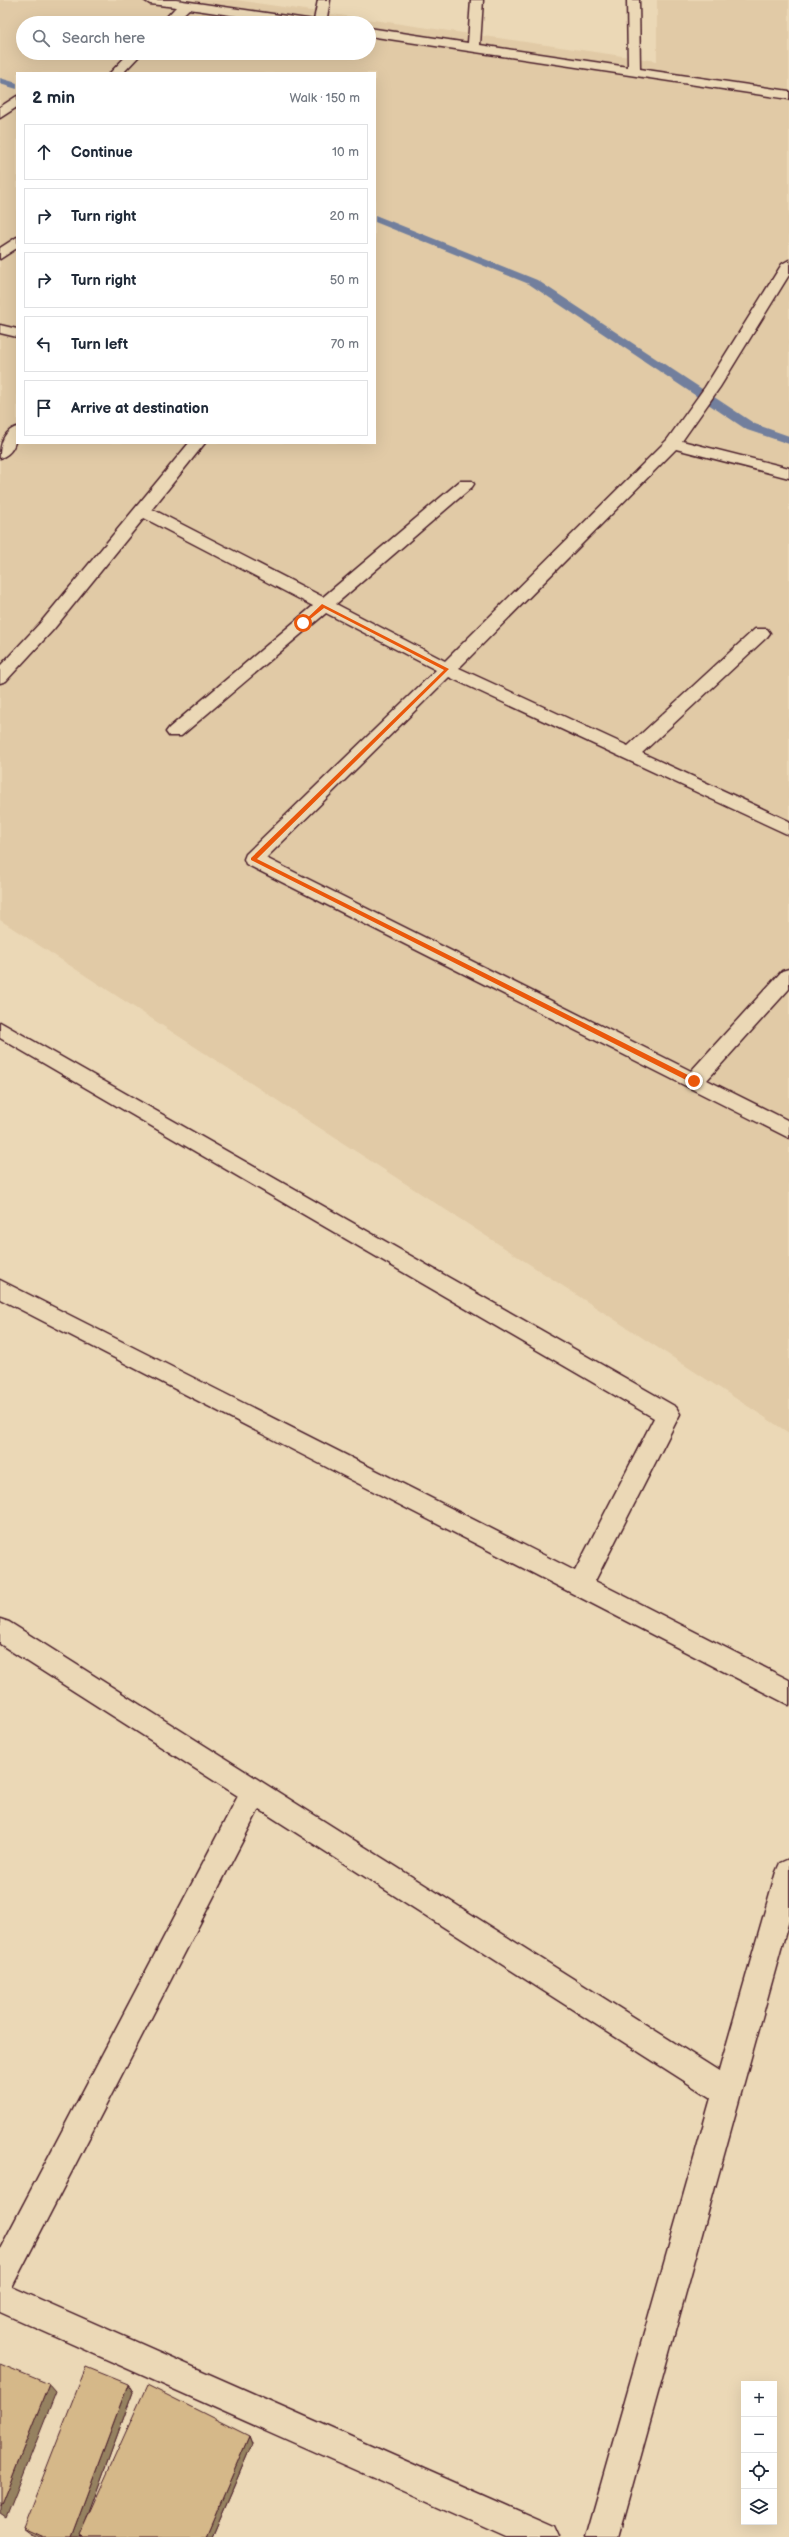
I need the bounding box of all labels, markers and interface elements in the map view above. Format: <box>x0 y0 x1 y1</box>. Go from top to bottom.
search box <box>16 16 376 60</box>
icon: search <box>30 27 52 49</box>
text: Search here <box>62 29 145 48</box>
text: 2 min <box>32 88 75 108</box>
text: Walk · 150 m <box>289 90 360 106</box>
icon: ahead <box>33 141 55 163</box>
text: Continue <box>71 143 133 162</box>
text: 10 m <box>332 144 359 160</box>
icon: right <box>33 205 55 227</box>
text: Turn right <box>71 207 136 226</box>
text: 20 m <box>329 208 359 224</box>
icon: right <box>33 269 55 291</box>
text: Turn right <box>71 271 136 290</box>
text: 50 m <box>330 272 359 288</box>
icon: left <box>33 333 55 355</box>
text: Turn left <box>71 335 128 354</box>
text: 70 m <box>331 336 359 352</box>
icon: arrive <box>33 397 55 419</box>
text: Arrive at destination <box>71 399 209 418</box>
route start <box>294 614 312 632</box>
route end <box>685 1072 703 1090</box>
map controls <box>741 2381 777 2525</box>
button: + <box>741 2381 777 2417</box>
button: − <box>741 2417 777 2453</box>
button: locate <box>741 2453 777 2489</box>
button: layers <box>741 2489 777 2525</box>

